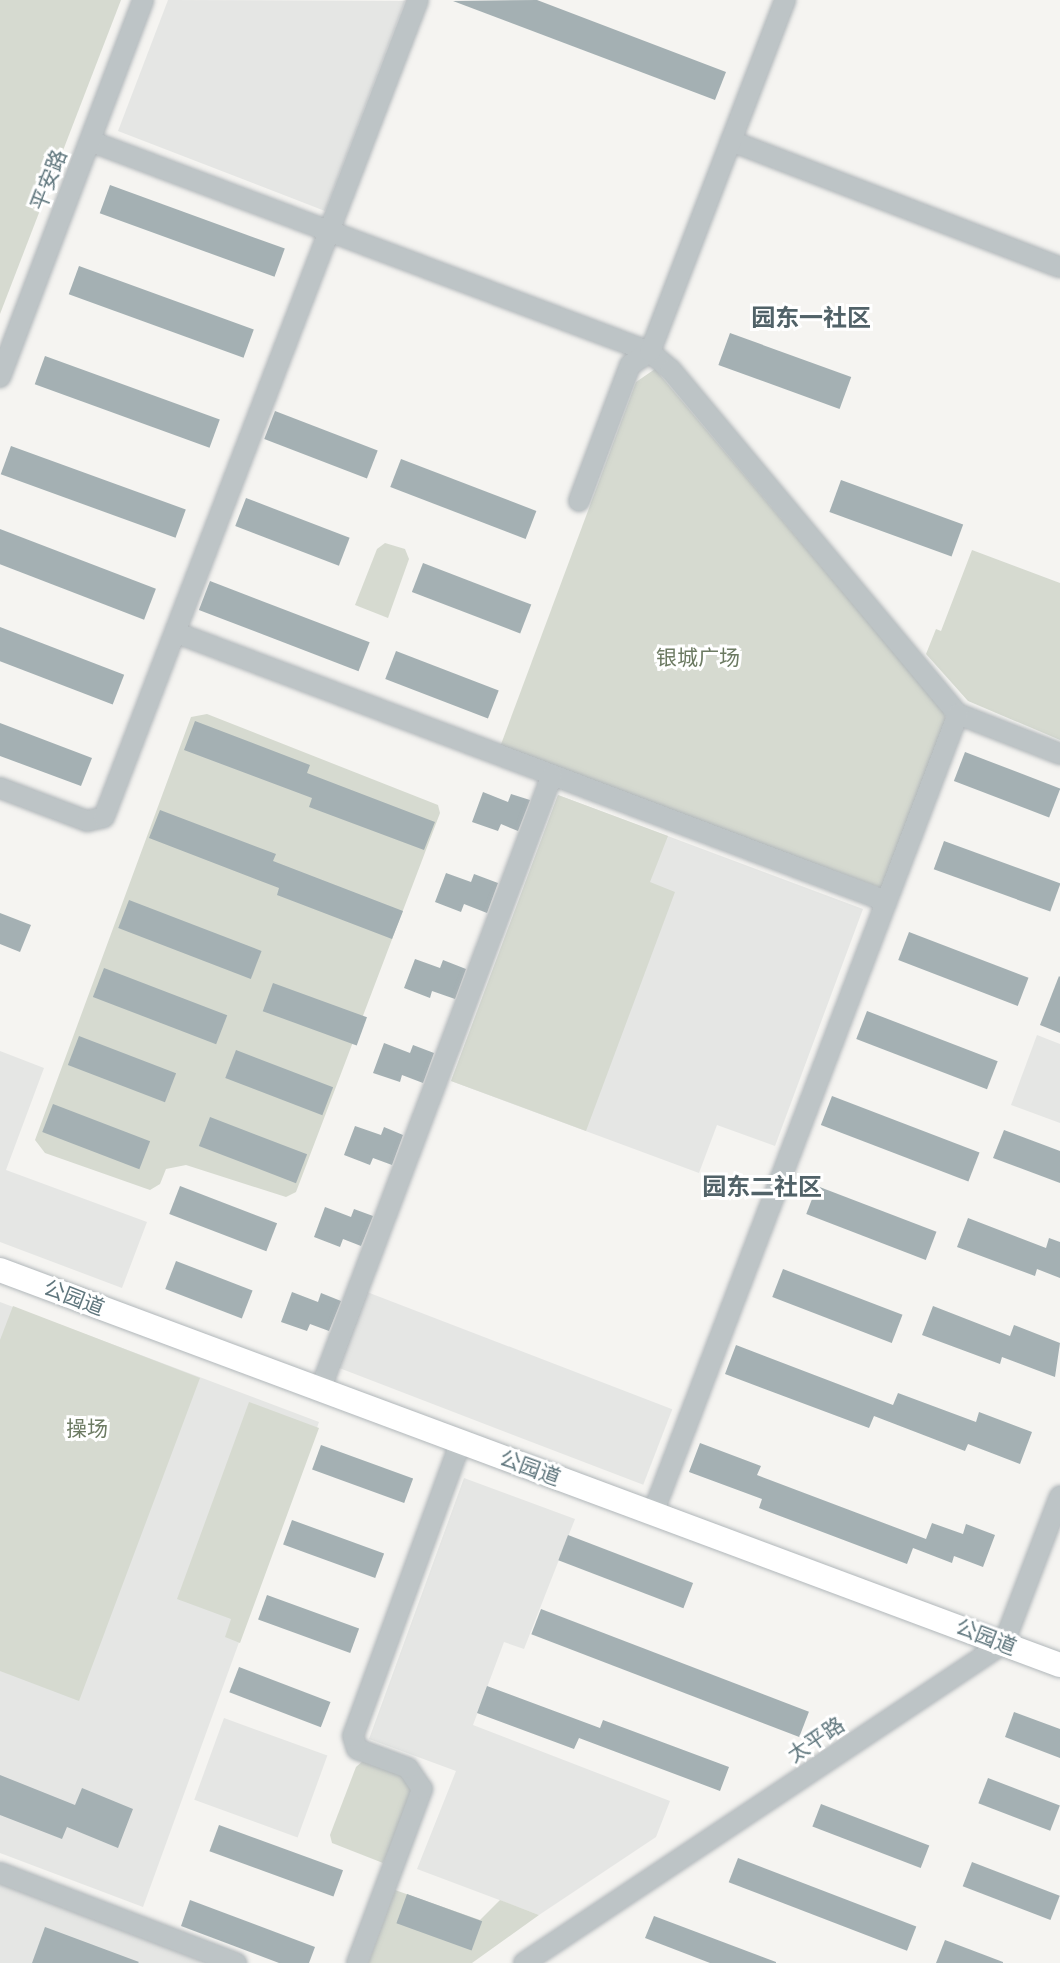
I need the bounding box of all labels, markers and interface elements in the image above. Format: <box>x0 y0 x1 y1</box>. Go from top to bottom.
street label: 平安路 <box>26 146 72 214</box>
district label: 园东一社区 <box>751 305 871 333</box>
park label: 银城广场 <box>656 645 740 671</box>
district label: 园东二社区 <box>702 1174 822 1202</box>
street label: 公园道 <box>40 1275 108 1321</box>
park label: 操场 <box>66 1416 108 1442</box>
street label: 公园道 <box>496 1445 564 1491</box>
street label: 公园道 <box>952 1614 1020 1660</box>
street label: 太平路 <box>783 1712 849 1768</box>

